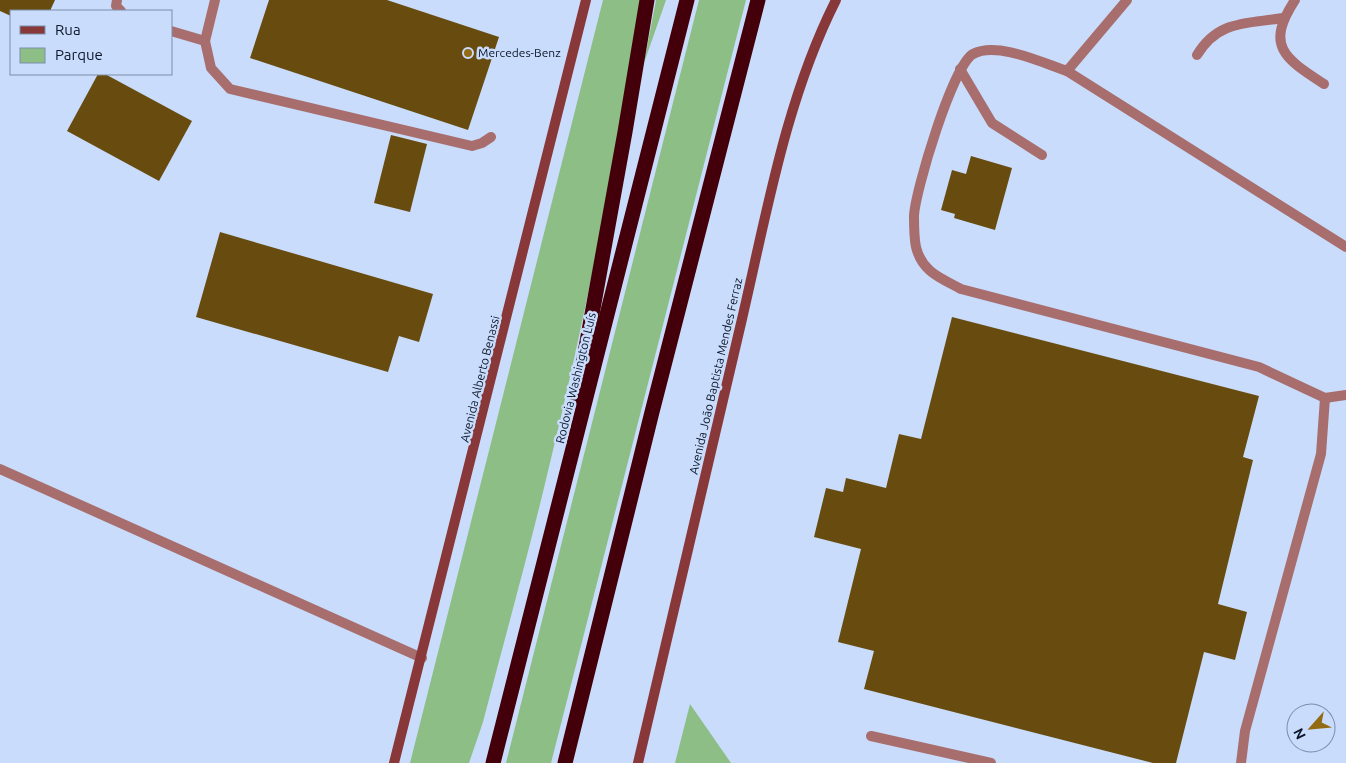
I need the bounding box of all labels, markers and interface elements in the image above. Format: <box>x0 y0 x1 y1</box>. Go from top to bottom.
legend <box>10 10 172 75</box>
text: Rua <box>55 21 81 38</box>
text: Parque <box>55 46 103 63</box>
place label: Mercedes-Benz <box>478 46 561 59</box>
marker: Mercedes-Benz <box>462 47 474 59</box>
street label: Avenida João Baptista Mendes Ferraz <box>687 276 745 475</box>
street label: Rodovia Washington Luís <box>553 311 598 445</box>
street label: Avenida Alberto Benassi <box>457 314 502 444</box>
north arrow <box>1286 703 1336 753</box>
text: N <box>1290 726 1309 742</box>

